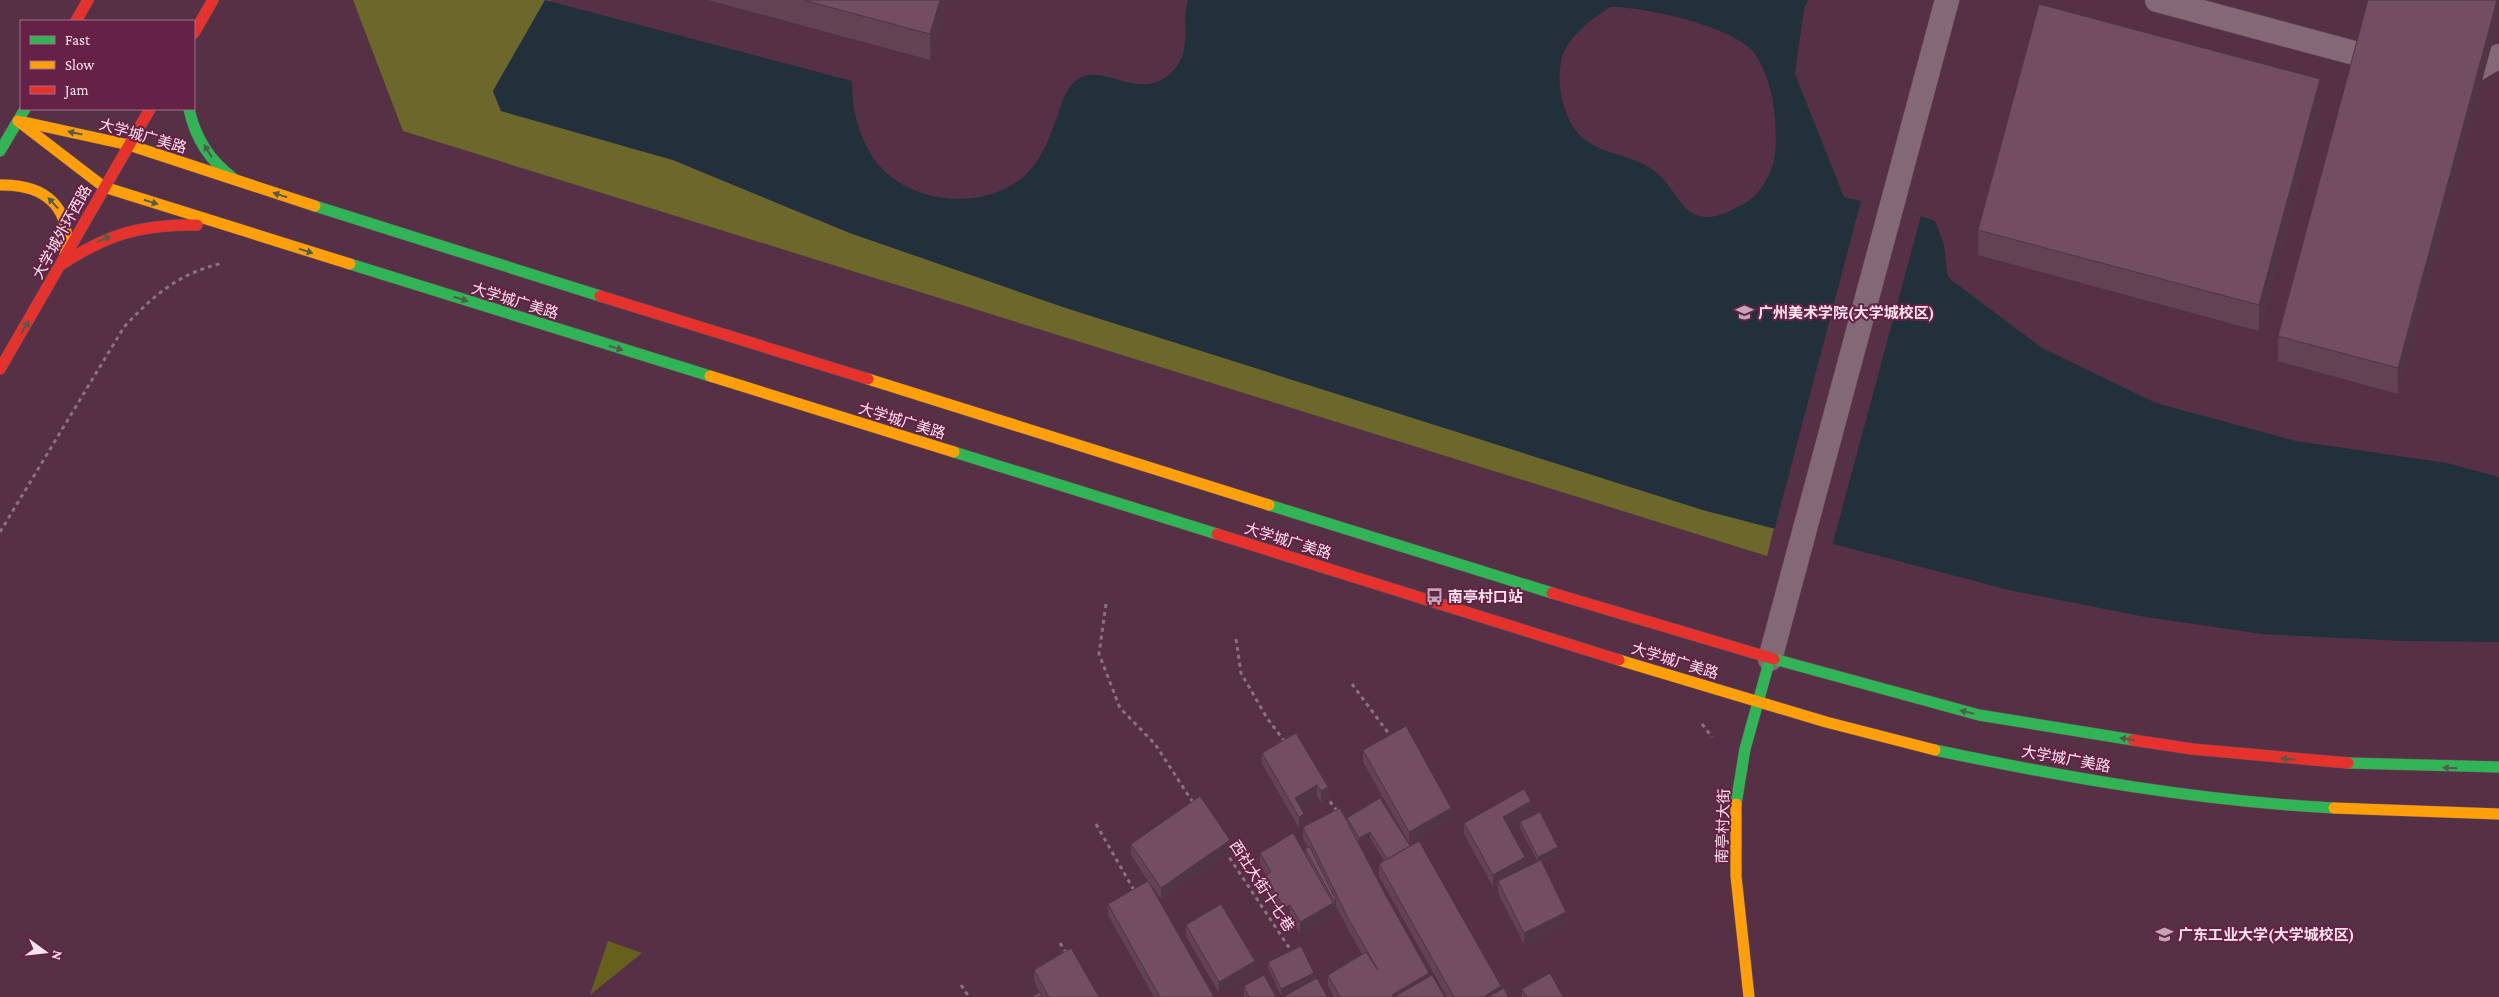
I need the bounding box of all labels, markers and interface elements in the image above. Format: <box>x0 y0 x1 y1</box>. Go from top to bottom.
legend <box>20 20 195 110</box>
text: Fast <box>65 32 91 48</box>
text: Slow <box>65 57 95 73</box>
text: Jam <box>63 82 88 99</box>
street label: 大学城广美路 <box>98 116 188 156</box>
one-way arrow <box>67 129 82 137</box>
one-way arrow <box>203 144 212 158</box>
street label: 大学城外环西路 <box>30 182 94 282</box>
one-way arrow <box>272 191 287 199</box>
one-way arrow <box>48 196 59 209</box>
one-way arrow <box>143 199 158 206</box>
one-way arrow <box>97 235 111 243</box>
one-way arrow <box>298 248 313 256</box>
street label: 大学城广美路 <box>470 280 560 322</box>
one-way arrow <box>453 296 468 304</box>
school or university icon: 广州美术学院(大学城校区) <box>1734 303 1754 323</box>
place label: 广州美术学院(大学城校区) <box>1758 304 1934 322</box>
one-way arrow <box>21 319 29 334</box>
one-way arrow <box>609 344 624 352</box>
street label: 大学城广美路 <box>857 400 947 442</box>
street label: 大学城广美路 <box>1243 520 1333 562</box>
bus stop icon: 南亭村口站 <box>1424 587 1444 607</box>
place label: 南亭村口站 <box>1448 588 1523 605</box>
street label: 大学城广美路 <box>1630 640 1720 682</box>
one-way arrow <box>1959 708 1974 716</box>
one-way arrow <box>2118 735 2134 743</box>
street label: 大学城广美路 <box>2020 743 2112 775</box>
one-way arrow <box>2280 754 2296 762</box>
one-way arrow <box>2442 764 2458 772</box>
street label: 南亭村大街 <box>1713 788 1732 864</box>
street label: 西社大街十七巷 <box>1227 838 1297 934</box>
school or university icon: 广东工业大学(大学城校区) <box>2154 925 2174 945</box>
place label: 广东工业大学(大学城校区) <box>2178 926 2354 944</box>
north arrow <box>20 927 70 977</box>
text: N <box>48 949 67 962</box>

